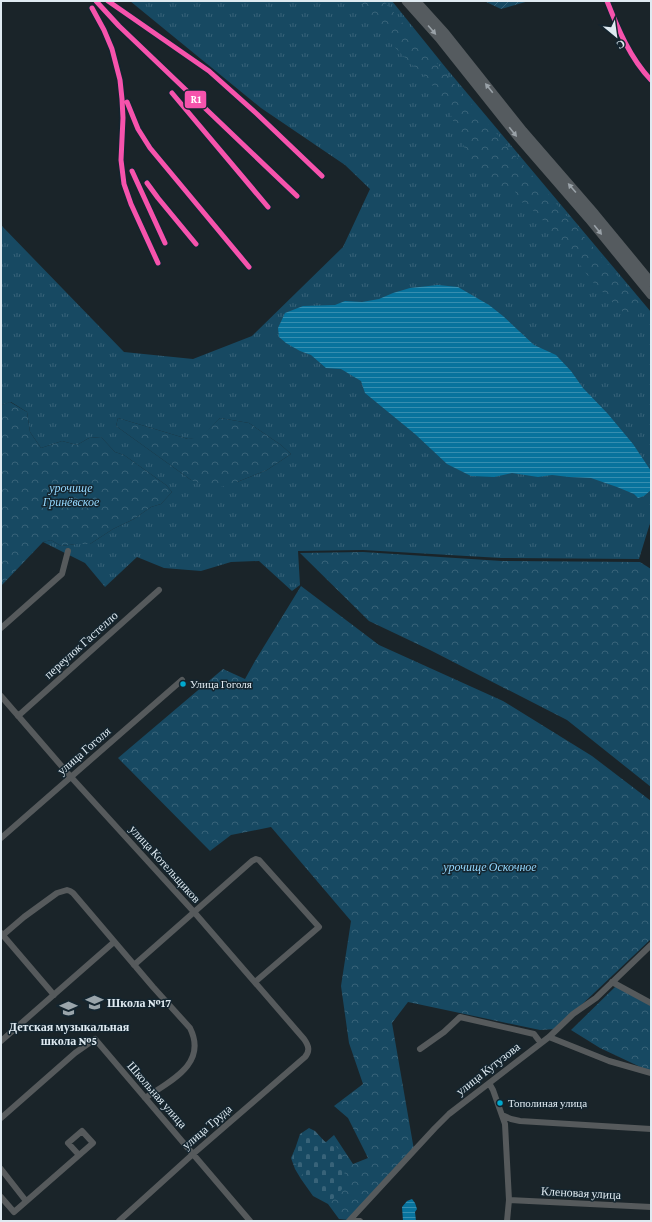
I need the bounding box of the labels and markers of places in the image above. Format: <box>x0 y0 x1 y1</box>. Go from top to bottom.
place label: Улица Гоголя <box>190 678 252 690</box>
marker: Улица Гоголя <box>178 679 188 689</box>
school or university icon: Школа №17 <box>84 993 104 1013</box>
place label: Школа №17 <box>107 996 171 1010</box>
school or university icon: Детская музыкальная школа №5 <box>59 998 79 1018</box>
place label: Детская музыкальная школа №5 <box>9 1020 130 1048</box>
place label: Тополиная улица <box>508 1097 587 1109</box>
marker: Тополиная улица <box>495 1098 505 1108</box>

